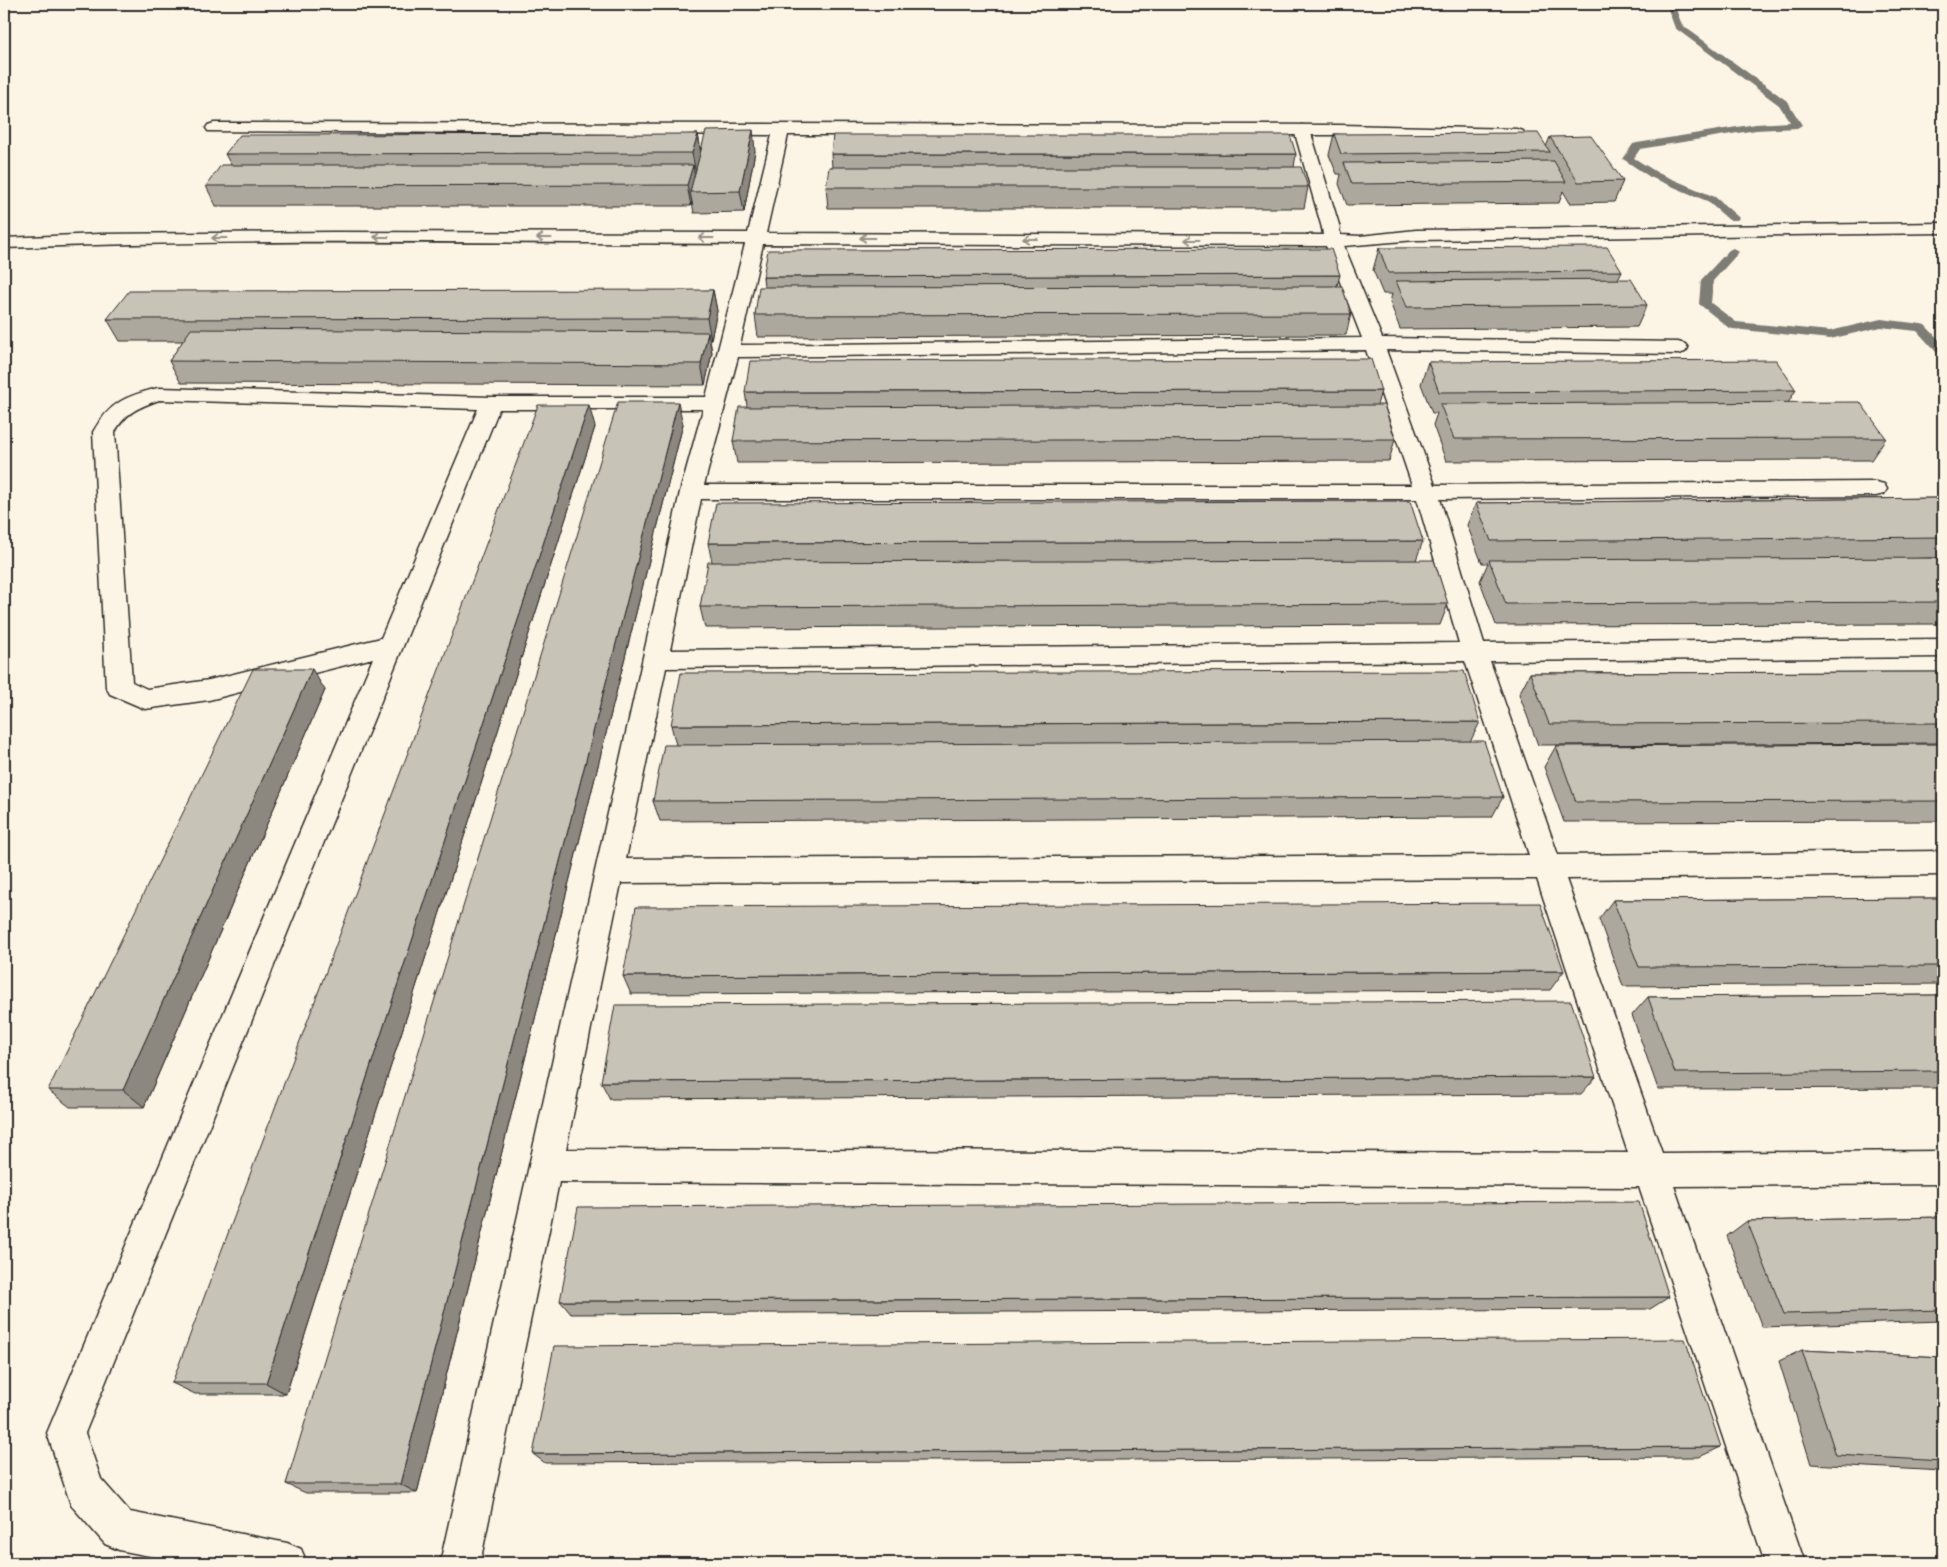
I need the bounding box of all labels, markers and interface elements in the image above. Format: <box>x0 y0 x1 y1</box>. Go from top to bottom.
one-way arrow <box>373 232 390 242</box>
one-way arrow <box>211 233 227 243</box>
one-way arrow <box>536 233 552 243</box>
one-way arrow <box>698 233 714 243</box>
one-way arrow <box>860 233 876 243</box>
one-way arrow <box>1022 234 1038 244</box>
one-way arrow <box>1185 235 1201 245</box>

